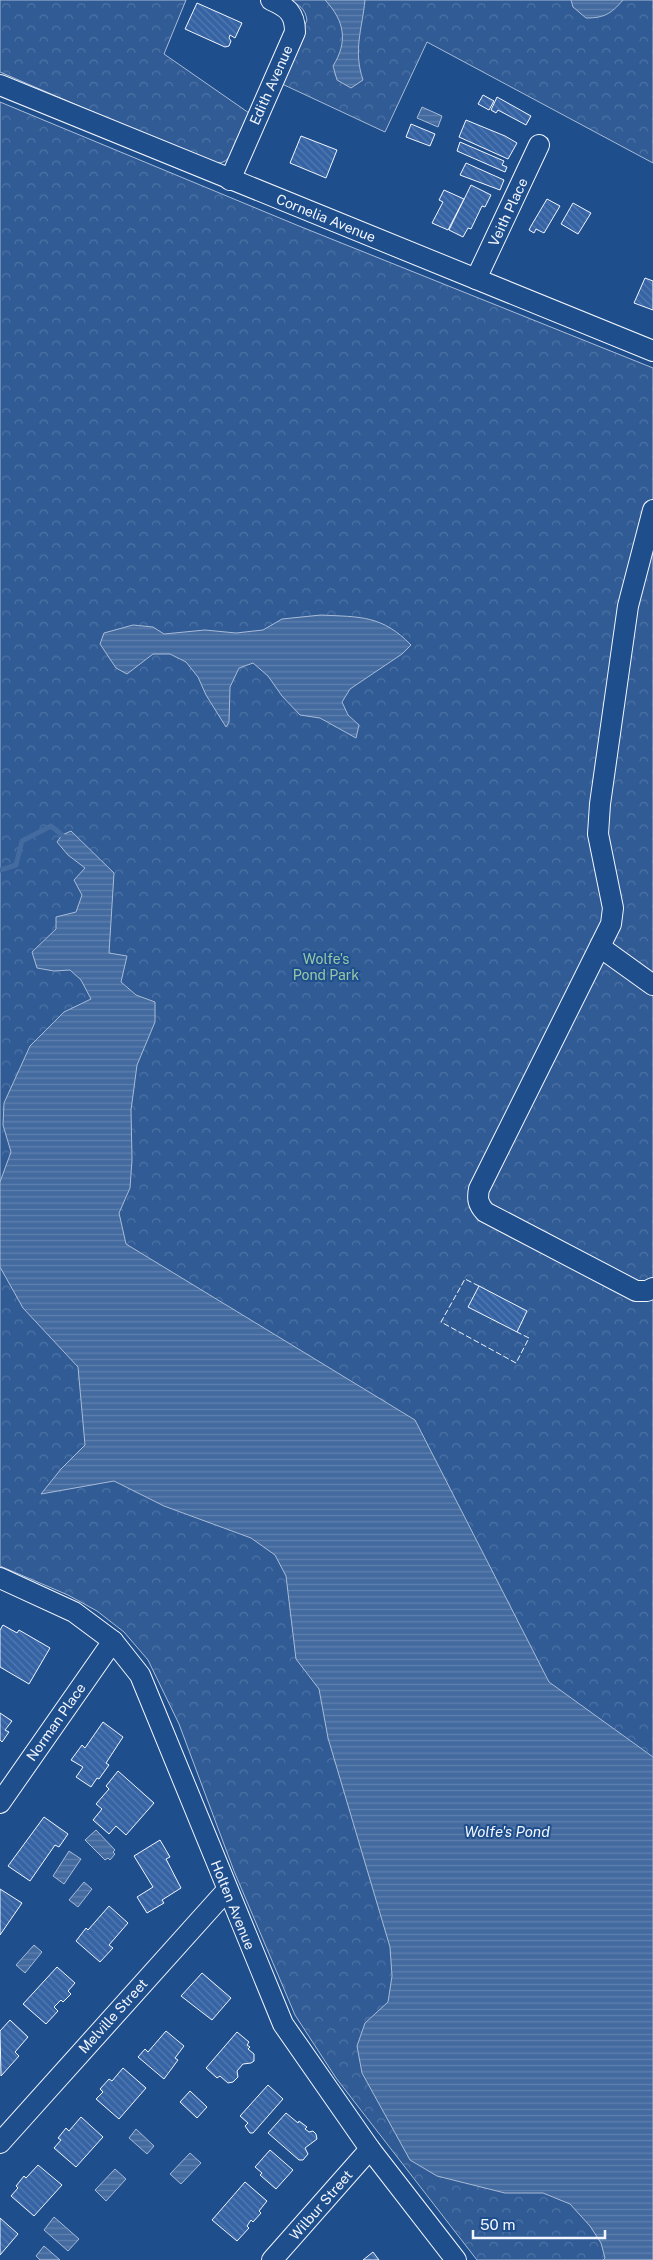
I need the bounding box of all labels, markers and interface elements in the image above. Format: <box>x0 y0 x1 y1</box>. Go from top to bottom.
street label: Edith Avenue <box>246 43 296 127</box>
street label: Veith Place <box>485 175 531 249</box>
street label: Cornelia Avenue <box>274 191 378 245</box>
park label: Wolfe's Pond Park <box>293 951 359 983</box>
street label: Norman Place <box>23 1680 89 1764</box>
water label: Wolfe's Pond <box>464 1823 550 1840</box>
street label: Holten Avenue <box>208 1858 258 1952</box>
street label: Melville Street <box>75 1975 151 2057</box>
street label: Wilbur Street <box>286 2167 356 2243</box>
scale bar <box>473 2208 606 2240</box>
text: 50 m <box>480 2216 515 2233</box>

